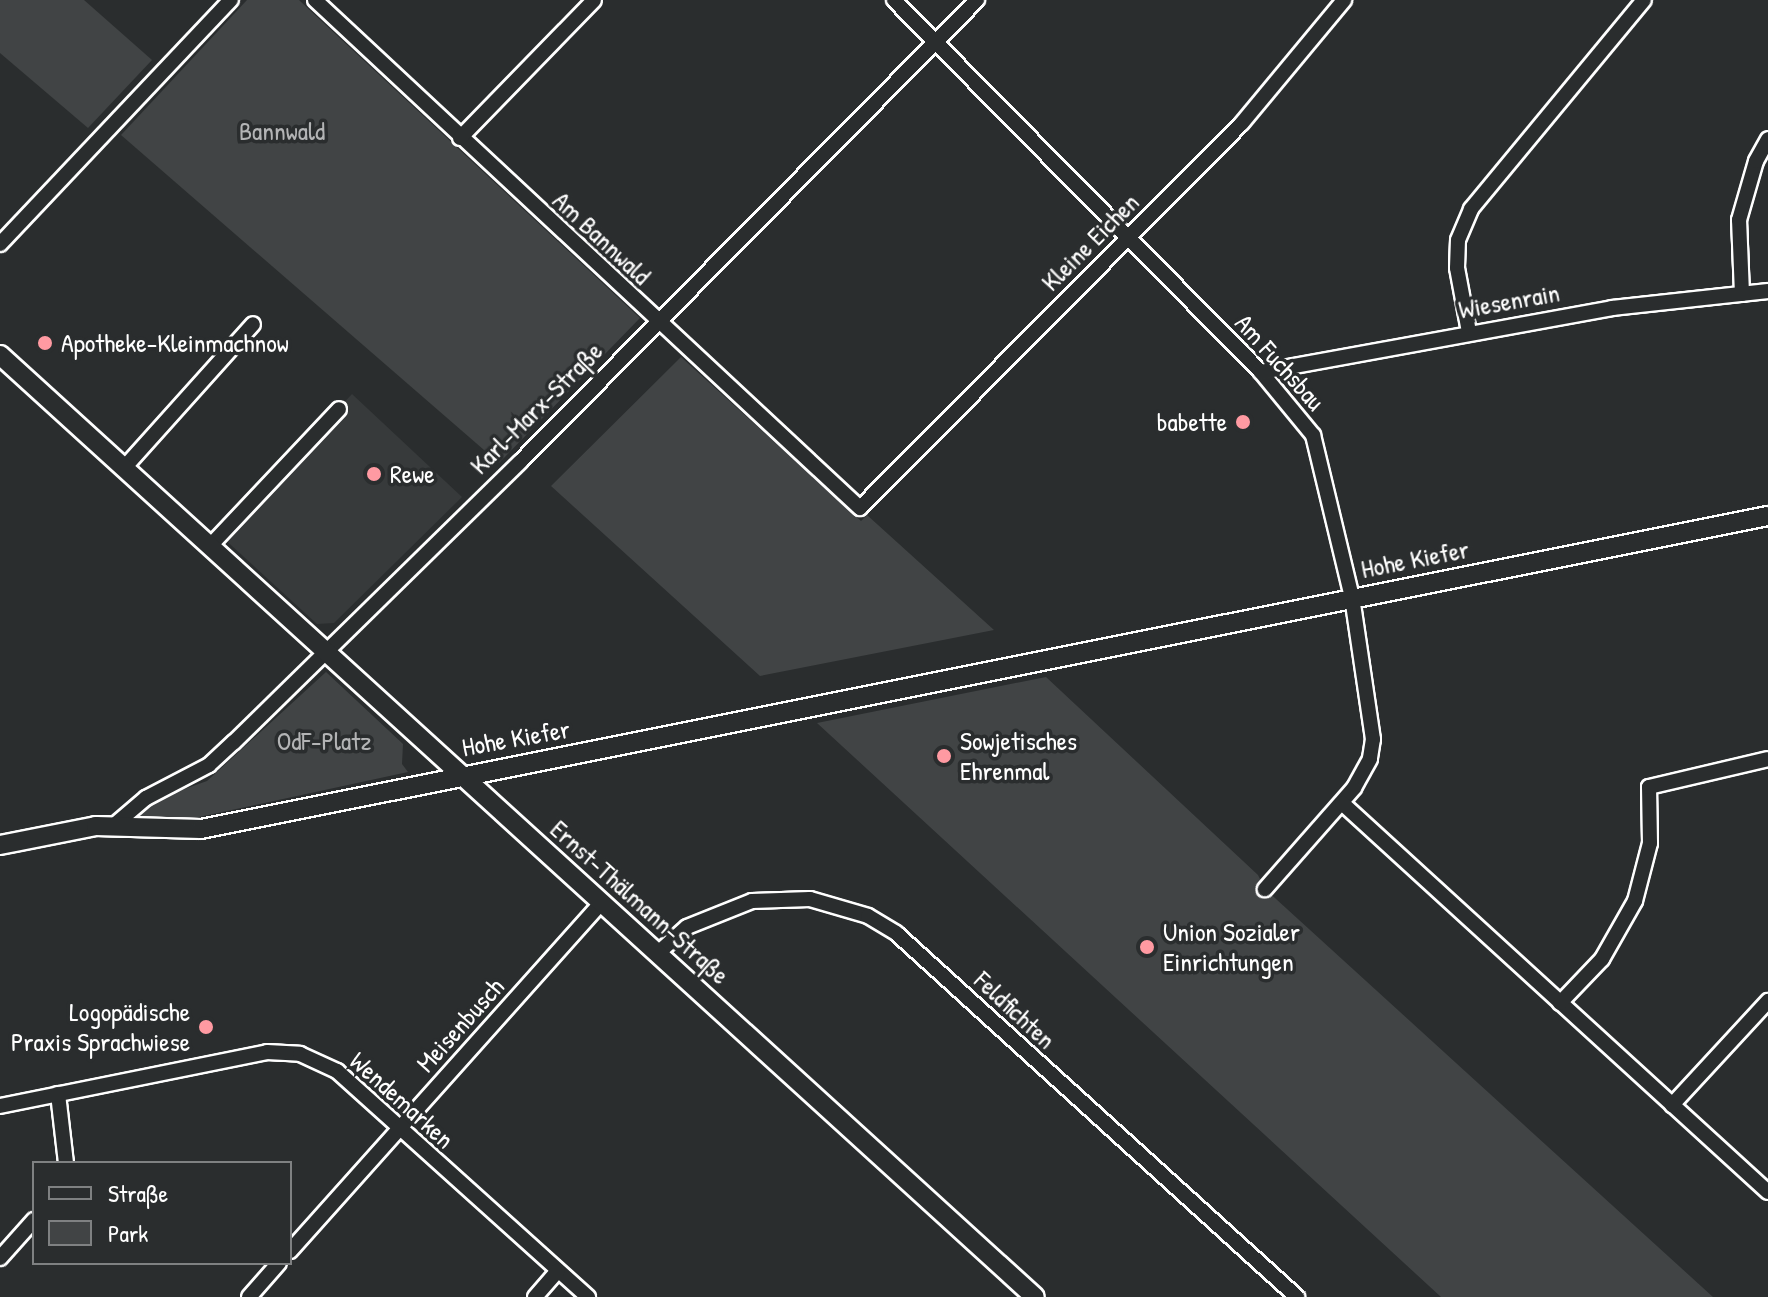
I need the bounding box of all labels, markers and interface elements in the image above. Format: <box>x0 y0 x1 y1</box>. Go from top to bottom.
park label: Bannwald <box>239 115 325 147</box>
street label: Am Bannwald <box>547 185 657 291</box>
street label: Kleine Eichen <box>1035 187 1145 297</box>
street label: Wiesenrain <box>1456 277 1562 325</box>
street label: Am Fuchsbau <box>1229 307 1331 417</box>
place label: Apotheke-Kleinmachnow <box>61 327 289 359</box>
marker: Apotheke-Kleinmachnow <box>36 334 54 352</box>
street label: Karl-Marx-Straße <box>463 335 609 481</box>
place label: babette <box>1157 406 1227 438</box>
marker: babette <box>1234 413 1252 431</box>
place label: Rewe <box>390 458 435 490</box>
marker: Rewe <box>365 465 383 483</box>
street label: Hohe Kiefer <box>1358 533 1472 585</box>
street label: Hohe Kiefer <box>459 713 573 763</box>
park label: OdF-Platz <box>277 725 371 757</box>
place label: Sowjetisches Ehrenmal <box>960 725 1077 786</box>
marker: Sowjetisches Ehrenmal <box>935 747 953 765</box>
street label: Ernst-Thälmann-Straße <box>544 813 736 991</box>
place label: Union Sozialer Einrichtungen <box>1163 916 1300 978</box>
marker: Union Sozialer Einrichtungen <box>1138 938 1156 956</box>
street label: Feldfichten <box>968 965 1062 1055</box>
street label: Meisenbusch <box>410 972 510 1078</box>
place label: Logopädische Praxis Sprachwiese <box>11 996 190 1058</box>
marker: Logopädische Praxis Sprachwiese <box>197 1018 215 1036</box>
street label: Wendemarken <box>343 1045 461 1155</box>
legend <box>32 1161 292 1265</box>
text: Straße <box>108 1177 168 1209</box>
text: Park <box>108 1217 148 1249</box>

